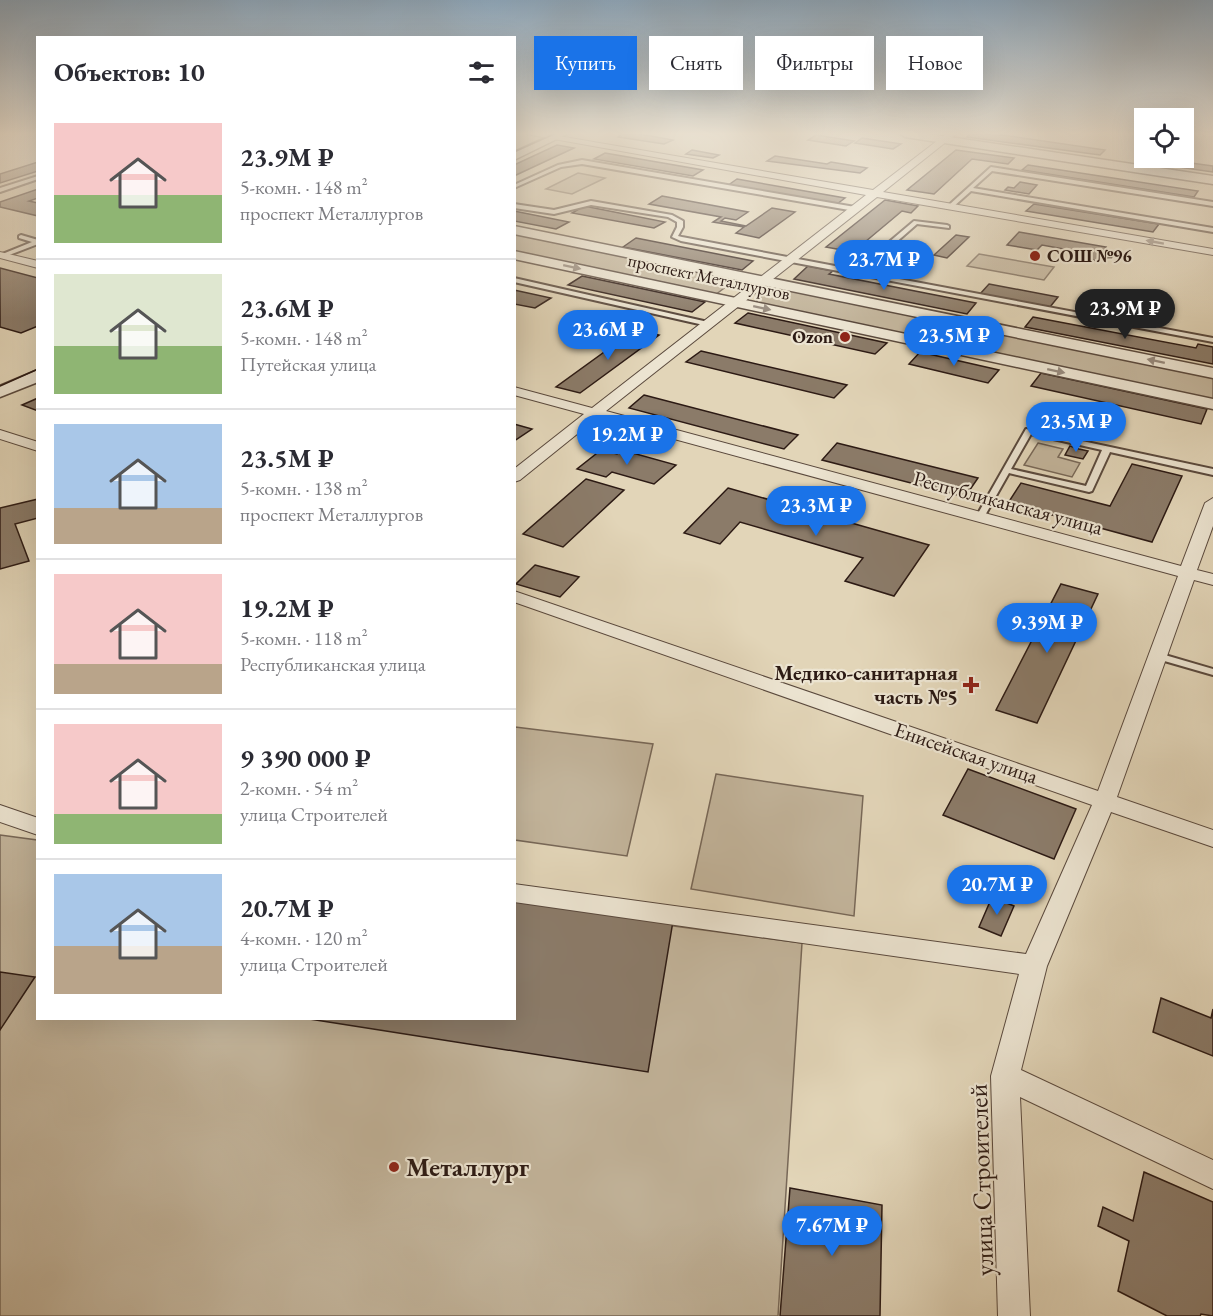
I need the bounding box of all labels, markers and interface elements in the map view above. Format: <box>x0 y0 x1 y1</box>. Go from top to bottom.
chip: Купить <box>534 36 637 90</box>
chip: Снять <box>649 36 743 90</box>
chip: Фильтры <box>755 36 874 90</box>
chip: Новое <box>886 36 983 90</box>
text: Объектов: 10 <box>54 55 205 89</box>
icon: filters <box>465 56 498 89</box>
map controls <box>1134 108 1194 168</box>
button: locate <box>1134 108 1194 168</box>
text: 23.9M ₽ <box>240 140 334 174</box>
icon: home <box>102 147 174 219</box>
text: 5-комн. · 148 m² <box>240 174 368 200</box>
text: проспект Металлургов <box>240 200 423 226</box>
one-way arrow <box>1146 237 1165 246</box>
pin: 23.7M ₽ <box>829 240 939 291</box>
place label: СОШ №96 <box>1047 244 1132 267</box>
text: 23.7M ₽ <box>848 246 920 272</box>
street label: проспект Металлургов <box>626 248 793 305</box>
marker: СОШ №96 <box>1028 249 1042 263</box>
one-way arrow <box>562 263 581 273</box>
pin: 23.9M ₽ <box>1070 289 1180 340</box>
text: 23.6M ₽ <box>240 291 334 325</box>
text: 23.9M ₽ <box>1089 295 1161 321</box>
icon: home <box>102 298 174 370</box>
one-way arrow <box>753 304 772 313</box>
pin: 23.6M ₽ <box>553 310 663 361</box>
text: 23.6M ₽ <box>572 316 644 342</box>
pin: 23.5M ₽ <box>899 316 1009 367</box>
text: 23.5M ₽ <box>918 322 990 348</box>
text: 5-комн. · 148 m² <box>240 325 368 351</box>
place label: Ozon <box>792 325 833 348</box>
marker: Ozon <box>838 330 852 344</box>
text: Путейская улица <box>240 351 377 377</box>
one-way arrow <box>1146 356 1165 365</box>
one-way arrow <box>1047 367 1066 376</box>
pin: 23.5M ₽ <box>1021 402 1131 453</box>
text: 23.5M ₽ <box>1040 408 1112 434</box>
pin: 19.2M ₽ <box>572 415 682 466</box>
text: 19.2M ₽ <box>591 421 663 447</box>
text: 23.5M ₽ <box>240 441 334 475</box>
icon: home <box>102 448 174 520</box>
street label: Республиканская улица <box>910 464 1106 541</box>
text: 5-комн. · 138 m² <box>240 475 368 501</box>
pin: 23.3M ₽ <box>761 486 871 537</box>
text: 23.3M ₽ <box>780 492 852 518</box>
text: проспект Металлургов <box>240 501 423 527</box>
text: 19.2M ₽ <box>240 591 334 625</box>
icon: home <box>102 598 174 670</box>
pin: 9.39M ₽ <box>992 603 1102 654</box>
text: 9.39M ₽ <box>1011 609 1083 635</box>
text: 5-комн. · 118 m² <box>240 625 368 651</box>
text: Республиканская улица <box>240 651 426 677</box>
place label: Медико-санитарная часть №5 <box>774 659 958 710</box>
marker: Медико-санитарная часть №5 <box>962 676 980 694</box>
street label: Енисейская улица <box>891 715 1042 790</box>
text: 9 390 000 ₽ <box>240 741 371 775</box>
icon: home <box>102 748 174 820</box>
text: 2-комн. · 54 m² <box>240 775 358 801</box>
text: улица Строителей <box>240 801 388 827</box>
pin: 20.7M ₽ <box>942 865 1052 916</box>
text: 20.7M ₽ <box>961 871 1033 897</box>
text: 20.7M ₽ <box>240 891 334 925</box>
icon: home <box>102 898 174 970</box>
text: 4-комн. · 120 m² <box>240 925 368 951</box>
text: улица Строителей <box>240 951 388 977</box>
street label: улица Строителей <box>961 1083 1001 1277</box>
place label: Металлург <box>406 1150 530 1184</box>
marker: Металлург <box>387 1160 401 1174</box>
pin: 7.67M ₽ <box>777 1206 887 1257</box>
text: 7.67M ₽ <box>796 1212 868 1238</box>

